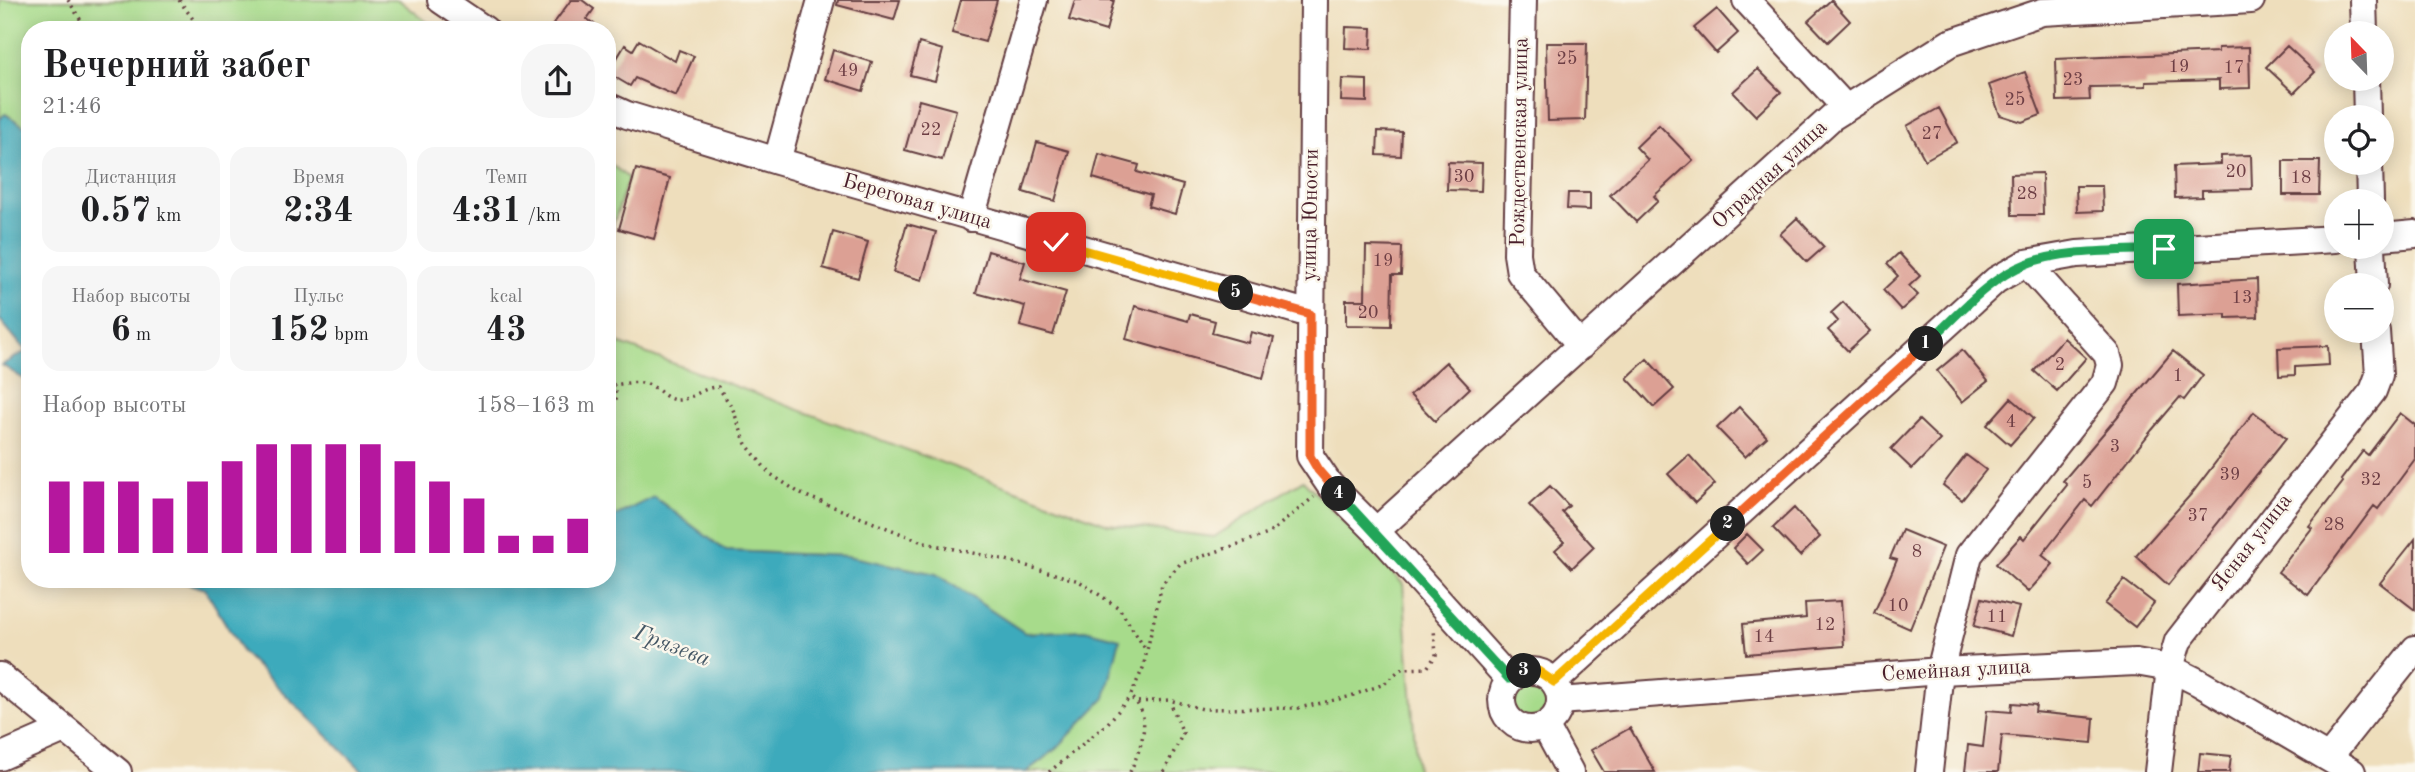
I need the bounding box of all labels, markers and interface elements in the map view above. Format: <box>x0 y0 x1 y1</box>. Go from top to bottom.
north arrow <box>2324 21 2394 91</box>
map controls <box>2324 21 2394 343</box>
street label: Рождественская улица <box>1508 37 1532 247</box>
button: share <box>521 44 595 118</box>
text: Вечерний забег <box>42 48 311 86</box>
house number: 25 <box>1557 50 1577 68</box>
house number: 19 <box>2169 58 2189 76</box>
house number: 17 <box>2224 59 2244 77</box>
house number: 49 <box>838 62 858 80</box>
house number: 23 <box>2063 71 2083 89</box>
house number: 25 <box>2005 91 2025 109</box>
text: 21:46 <box>42 95 102 118</box>
button: locate <box>2324 105 2394 175</box>
street label: Отрадная улица <box>1709 117 1831 233</box>
house number: 22 <box>921 121 941 139</box>
house number: 27 <box>1922 125 1942 143</box>
street label: улица Юности <box>1299 148 1323 282</box>
house number: 20 <box>2226 163 2246 181</box>
house number: 30 <box>1454 168 1474 186</box>
text: Дистанция <box>85 169 177 188</box>
text: Время <box>292 169 345 188</box>
text: Темп <box>485 169 527 188</box>
house number: 18 <box>2291 169 2311 187</box>
street label: Береговая улица <box>840 171 994 233</box>
house number: 28 <box>2017 185 2037 203</box>
button: + <box>2324 189 2394 259</box>
text: 0.57 <box>80 194 151 229</box>
text: 2:34 <box>283 194 354 229</box>
text: 4:31 <box>451 194 522 229</box>
text: km <box>151 207 181 226</box>
text: /km <box>522 207 561 226</box>
pin <box>1026 212 1086 272</box>
pin <box>2134 219 2194 279</box>
icon: check <box>1037 223 1075 261</box>
icon: arrive <box>2145 230 2183 268</box>
house number: 19 <box>1373 252 1393 270</box>
button: − <box>2324 273 2394 343</box>
pin: 5 <box>1218 276 1254 310</box>
text: 5 <box>1230 283 1241 302</box>
text: Набор высоты <box>71 288 190 307</box>
text: Пульс <box>293 288 344 307</box>
text: kcal <box>490 288 523 307</box>
house number: 13 <box>2232 289 2252 307</box>
house number: 20 <box>1358 304 1378 322</box>
text: 6 <box>110 313 131 348</box>
text: 152 <box>268 313 329 348</box>
text: 43 <box>486 313 526 348</box>
text: m <box>131 326 151 345</box>
text: bpm <box>329 326 369 345</box>
pin: 1 <box>1909 326 1944 362</box>
text: 1 <box>1920 334 1931 353</box>
house number: 2 <box>2055 356 2065 374</box>
house number: 1 <box>2173 367 2183 385</box>
text: Набор высоты <box>42 394 186 417</box>
text: 158–163 m <box>476 394 595 417</box>
house number: 4 <box>2006 413 2016 431</box>
house number: 3 <box>2110 438 2120 456</box>
house number: 39 <box>2220 466 2240 484</box>
house number: 32 <box>2361 471 2381 489</box>
house number: 5 <box>2082 474 2092 492</box>
pin: 4 <box>1322 476 1356 512</box>
text: 4 <box>1333 484 1344 503</box>
street label: Ясная улица <box>2208 490 2296 596</box>
pin: 2 <box>1710 506 1746 542</box>
house number: 37 <box>2188 507 2208 525</box>
text: 2 <box>1722 514 1733 533</box>
house number: 28 <box>2324 516 2344 534</box>
house number: 8 <box>1912 543 1922 561</box>
house number: 10 <box>1888 597 1908 615</box>
house number: 11 <box>1987 608 2007 626</box>
house number: 12 <box>1815 616 1835 634</box>
water label: Грязева <box>629 621 713 672</box>
house number: 14 <box>1754 628 1774 646</box>
pin: 3 <box>1506 654 1542 688</box>
street label: Семейная улица <box>1881 657 2031 685</box>
text: 3 <box>1518 661 1529 680</box>

